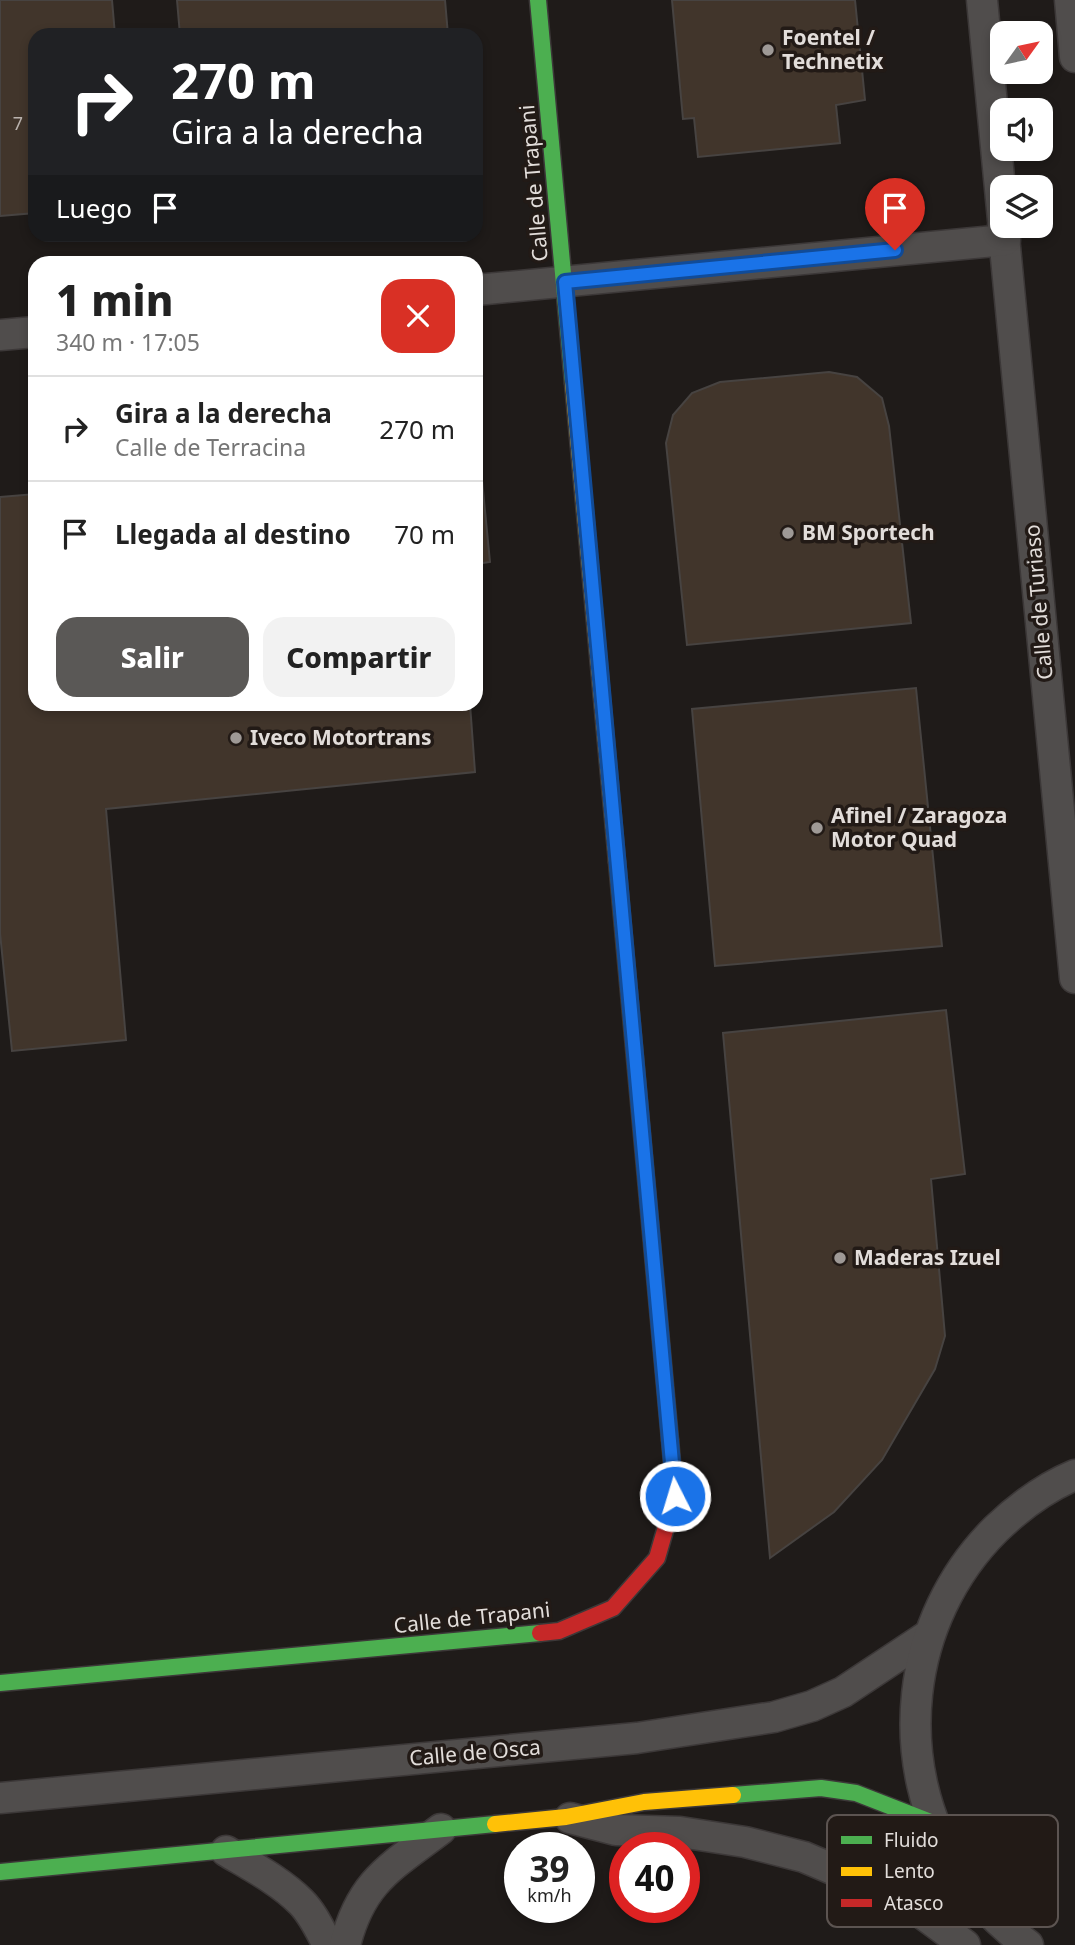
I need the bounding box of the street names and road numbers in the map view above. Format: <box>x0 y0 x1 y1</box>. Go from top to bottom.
street label: Calle de Trapani <box>512 104 554 263</box>
street label: Calle de Turiaso <box>1017 523 1059 681</box>
street label: Calle de Trapani <box>392 1595 552 1639</box>
street label: Calle de Osca <box>408 1732 542 1772</box>

